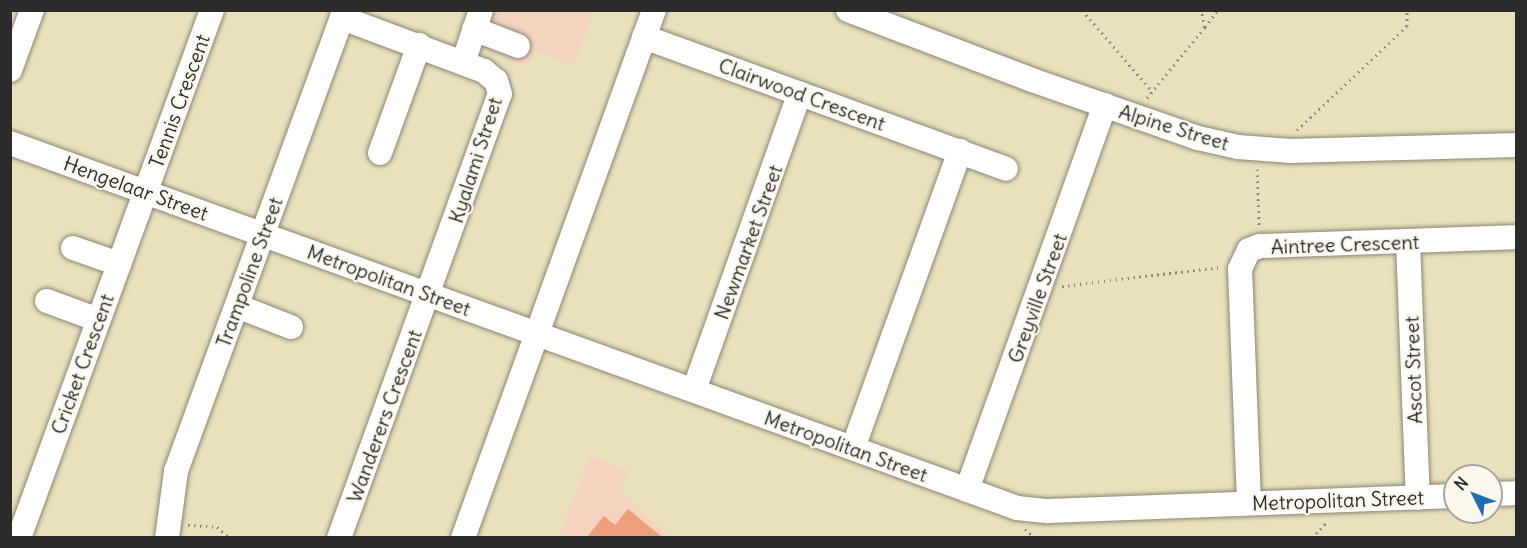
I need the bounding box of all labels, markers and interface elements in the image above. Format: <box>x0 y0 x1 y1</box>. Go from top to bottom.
street label: Tennis Crescent <box>144 31 214 171</box>
street label: Clairwood Crescent <box>715 53 889 135</box>
street label: Kyalami Street <box>443 94 507 226</box>
street label: Alpine Street <box>1116 99 1232 155</box>
street label: Hengelaar Street <box>60 151 212 225</box>
street label: Newmarket Street <box>709 161 787 323</box>
street label: Trampoline Street <box>211 194 287 350</box>
street label: Aintree Crescent <box>1270 229 1420 259</box>
street label: Greyville Street <box>1002 230 1072 366</box>
street label: Metropolitan Street <box>304 239 474 321</box>
street label: Cricket Crescent <box>46 291 118 437</box>
street label: Ascot Street <box>1399 316 1427 424</box>
street label: Wanderers Crescent <box>342 326 426 506</box>
street label: Metropolitan Street <box>761 405 931 487</box>
north arrow <box>1443 464 1503 524</box>
text: N <box>1450 472 1472 494</box>
street label: Metropolitan Street <box>1251 485 1425 515</box>

